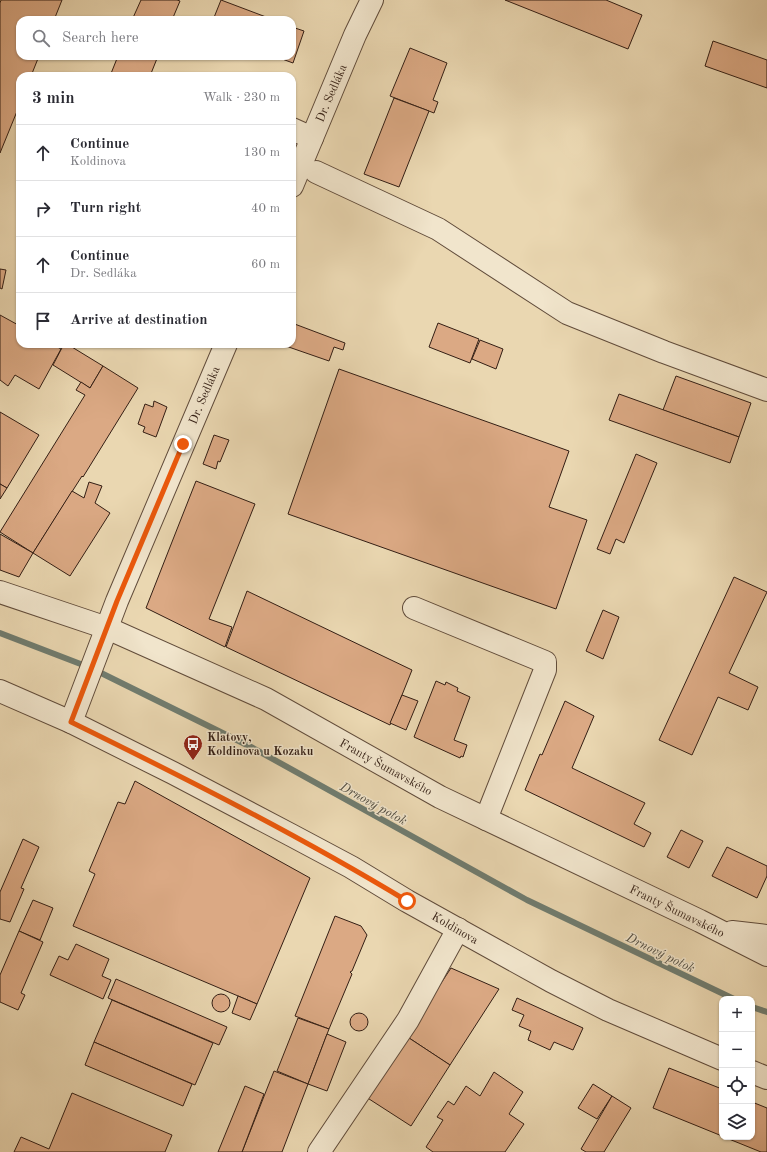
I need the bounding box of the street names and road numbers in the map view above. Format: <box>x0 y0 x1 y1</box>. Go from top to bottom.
street label: Dr. Sedláka <box>314 63 349 124</box>
street label: Dr. Sedláka <box>187 365 222 426</box>
street label: Franty Šumavského <box>337 734 436 798</box>
street label: Franty Šumavského <box>627 880 728 940</box>
street label: Koldinova <box>429 911 480 947</box>

